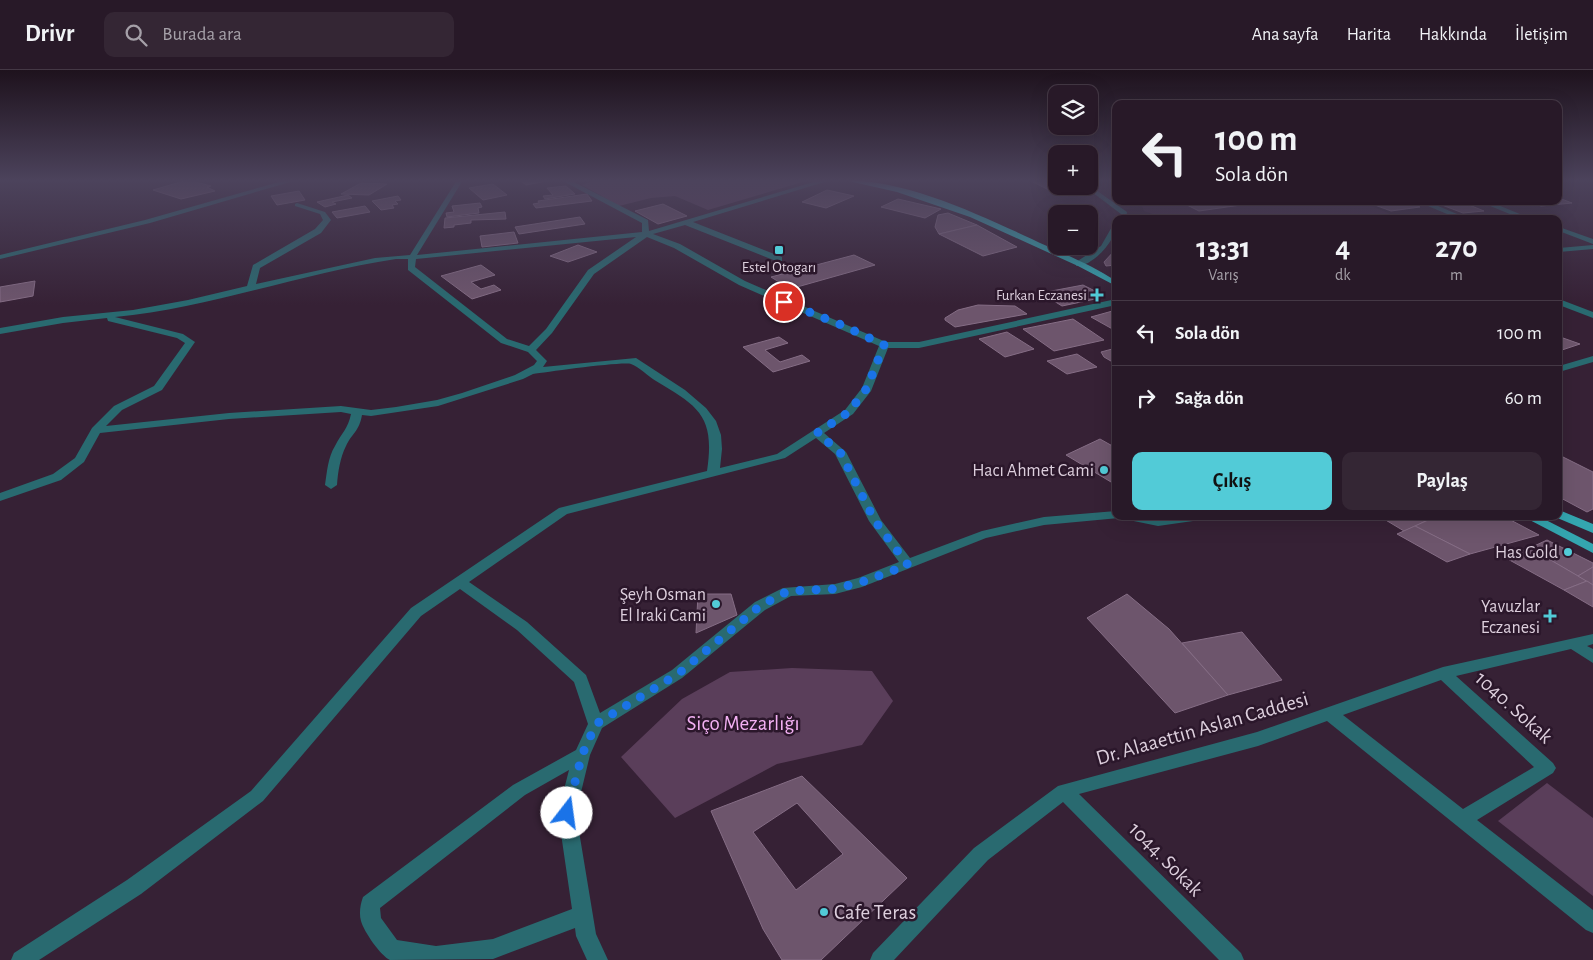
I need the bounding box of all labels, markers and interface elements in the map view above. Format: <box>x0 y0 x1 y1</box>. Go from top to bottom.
search box <box>104 12 454 57</box>
icon: search <box>122 21 150 49</box>
text: Drivr <box>25 22 74 46</box>
text: Burada ara <box>162 25 242 44</box>
text: Ana sayfa <box>1252 26 1319 44</box>
text: Harita <box>1347 26 1391 44</box>
text: Hakkında <box>1419 26 1487 44</box>
text: İletişim <box>1515 26 1568 44</box>
map controls <box>1048 85 1098 255</box>
button: layers <box>1048 85 1098 135</box>
icon: left <box>1132 120 1197 185</box>
text: 100 m <box>1215 122 1298 157</box>
button: + <box>1048 145 1098 195</box>
text: Sola dön <box>1215 163 1288 185</box>
button: − <box>1048 205 1098 255</box>
text: 13:31 <box>1196 233 1251 263</box>
text: 4 <box>1335 233 1350 263</box>
text: 270 <box>1435 233 1478 263</box>
marker: Estel Otogarı <box>773 244 785 256</box>
place label: Estel Otogarı <box>742 260 816 275</box>
text: Varış <box>1208 267 1239 283</box>
text: dk <box>1335 267 1351 283</box>
text: m <box>1450 267 1463 283</box>
pin <box>763 281 805 323</box>
icon: arrive <box>770 288 798 316</box>
place label: Furkan Eczanesi <box>996 288 1087 303</box>
marker: Furkan Eczanesi <box>1091 289 1103 301</box>
icon: left <box>1132 319 1160 347</box>
text: Sola dön <box>1175 324 1240 343</box>
text: 100 m <box>1497 324 1542 343</box>
icon: right <box>1132 384 1160 412</box>
text: Sağa dön <box>1175 389 1244 408</box>
text: 60 m <box>1505 389 1542 408</box>
button: Çıkış <box>1132 452 1332 510</box>
button: Paylaş <box>1342 452 1542 510</box>
place label: Hacı Ahmet Cami <box>972 462 1094 480</box>
marker: Hacı Ahmet Cami <box>1098 464 1110 476</box>
place label: Has Gold <box>1495 544 1558 562</box>
marker: Has Gold <box>1562 546 1574 558</box>
place label: Şeyh Osman El Iraki Cami <box>620 586 706 625</box>
marker: Şeyh Osman El Iraki Cami <box>710 598 722 610</box>
place label: Yavuzlar Eczanesi <box>1481 598 1540 637</box>
marker: Yavuzlar Eczanesi <box>1544 610 1556 622</box>
street label: 1040. Sokak <box>1471 667 1557 748</box>
street label: Dr. Alaaettin Aslan Caddesi <box>1094 688 1311 769</box>
park label: Siço Mezarlığı <box>686 713 800 734</box>
position arrow <box>540 786 592 838</box>
street label: 1044. Sokak <box>1125 818 1207 901</box>
place label: Cafe Teras <box>834 902 916 923</box>
marker: Cafe Teras <box>818 906 830 918</box>

